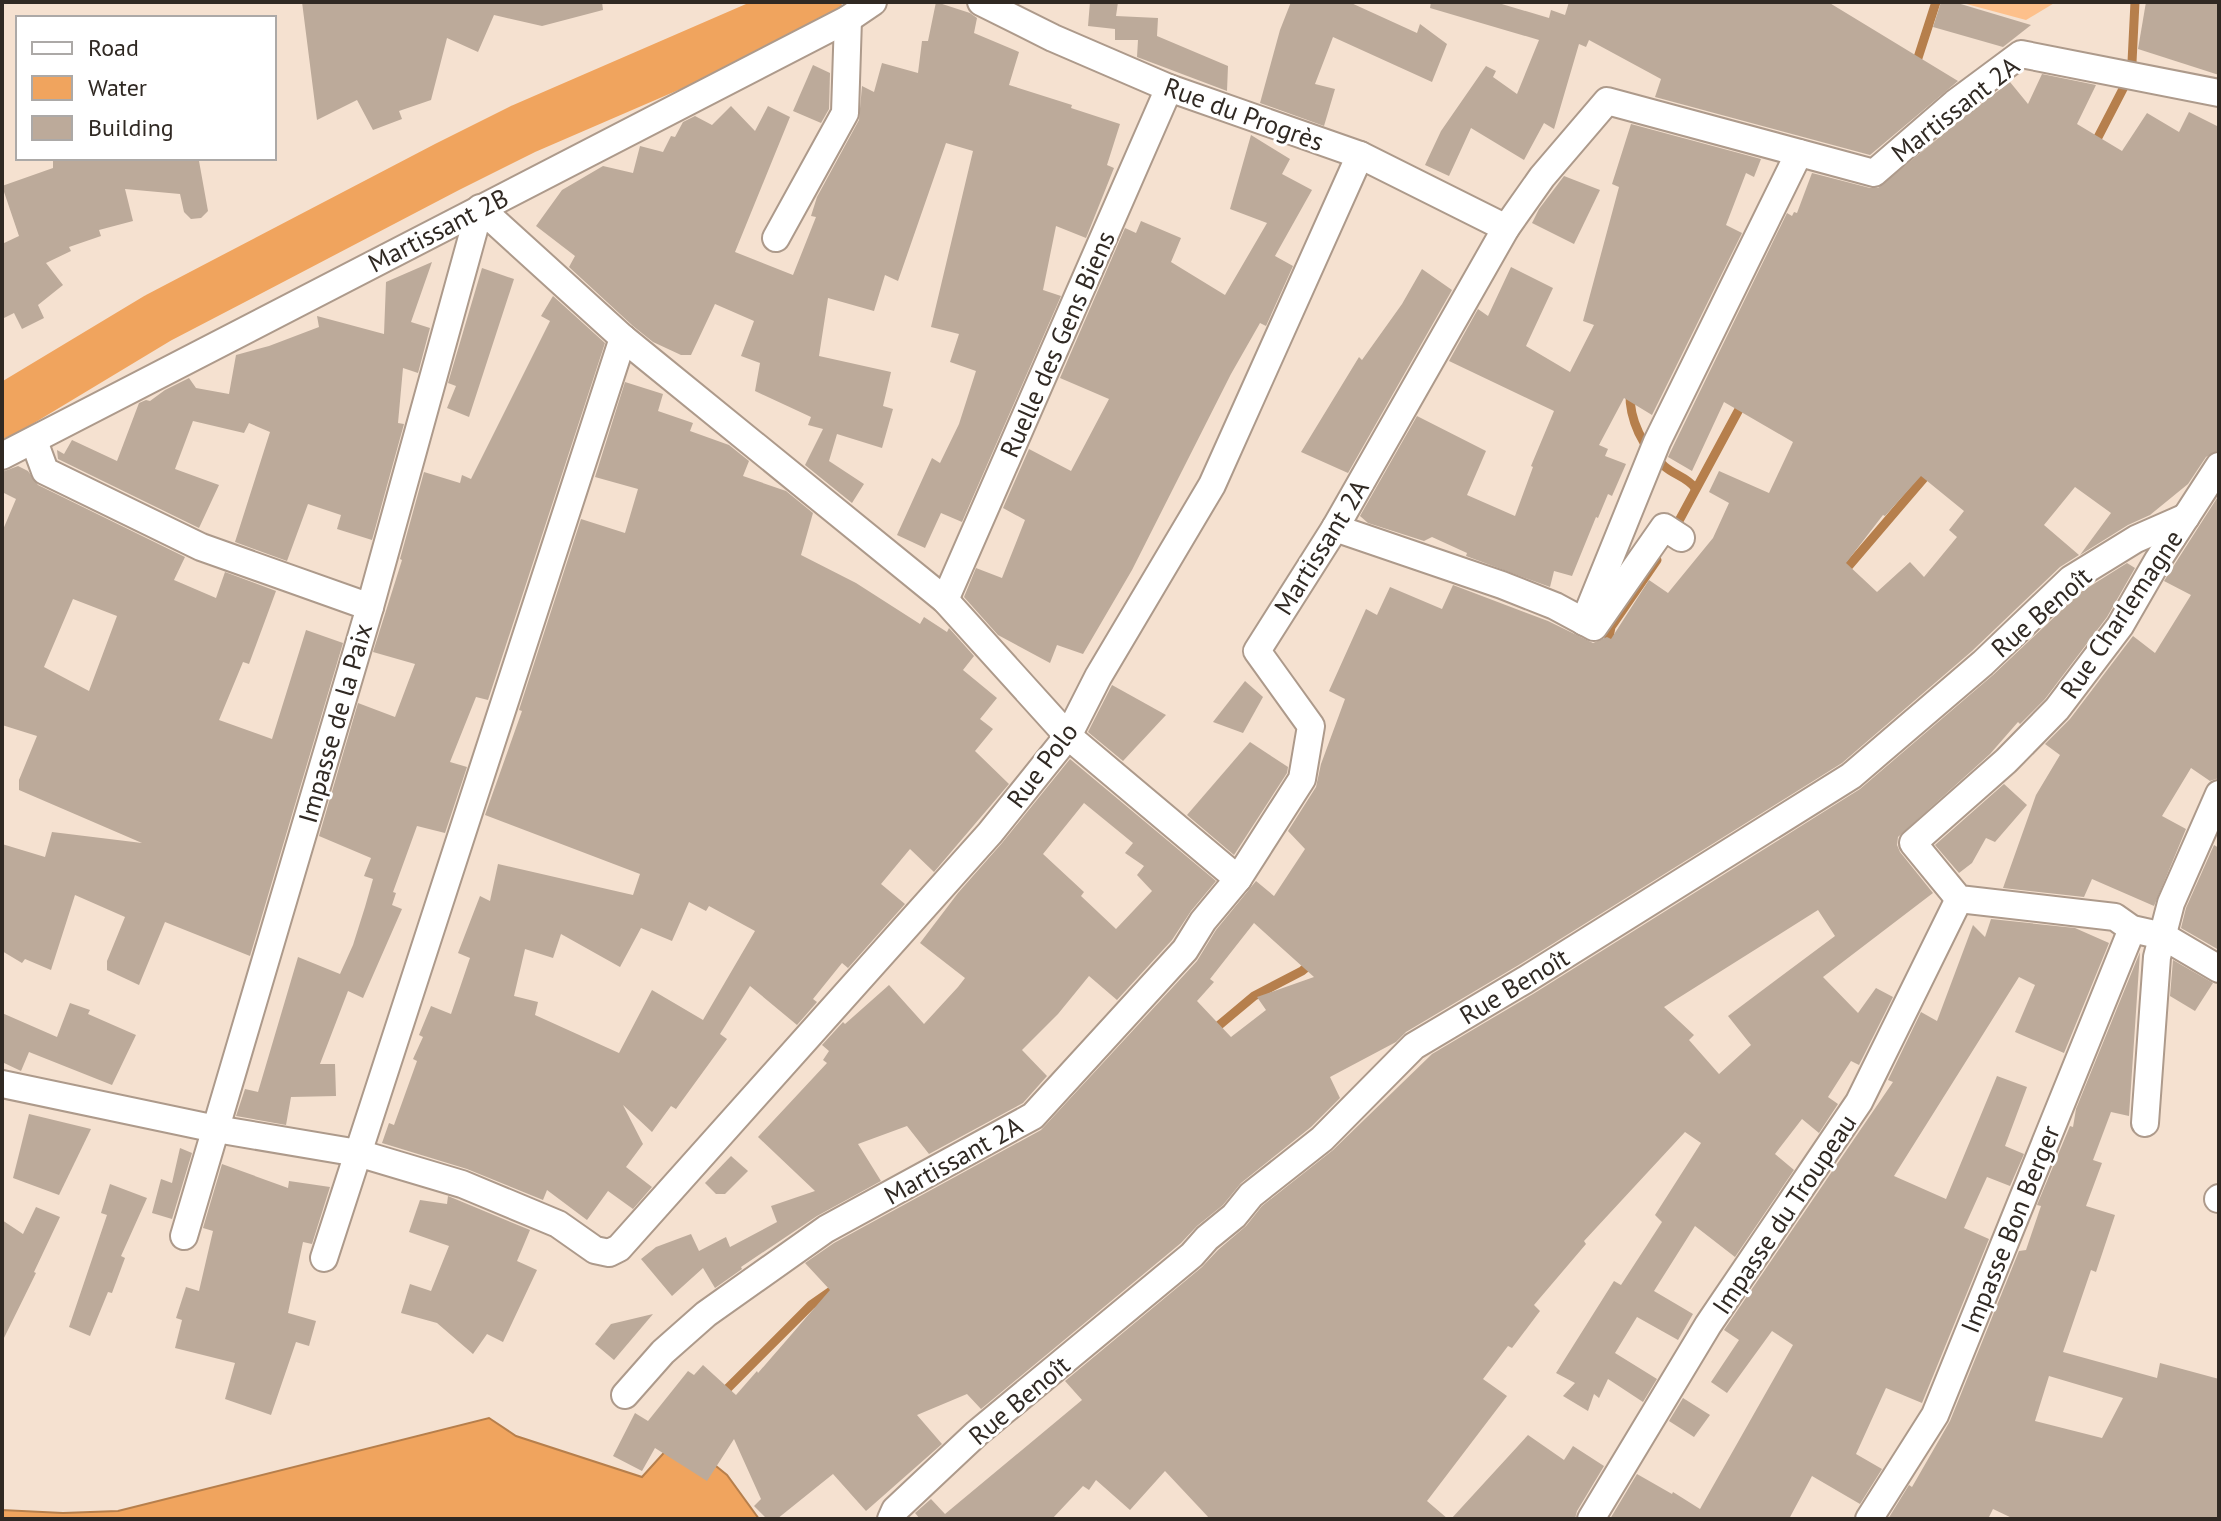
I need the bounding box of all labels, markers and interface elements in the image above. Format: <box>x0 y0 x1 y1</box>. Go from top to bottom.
legend <box>16 16 276 160</box>
text: Road <box>88 32 139 63</box>
street label: Martissant 2A <box>1885 49 2025 169</box>
street label: Rue du Progrès <box>1160 70 1328 158</box>
text: Water <box>88 72 147 103</box>
text: Building <box>88 112 174 143</box>
street label: Martissant 2B <box>362 181 514 279</box>
street label: Ruelle des Gens Biens <box>992 226 1122 462</box>
street label: Martissant 2A <box>1266 473 1376 621</box>
street label: Rue Charlemagne <box>2052 523 2190 705</box>
street label: Rue Benoît <box>1984 560 2098 664</box>
street label: Impasse de la Paix <box>291 619 379 827</box>
street label: Rue Polo <box>999 716 1085 814</box>
street label: Rue Benoît <box>1453 940 1575 1031</box>
street label: Martissant 2A <box>878 1108 1028 1212</box>
street label: Impasse du Troupeau <box>1705 1108 1863 1320</box>
street label: Impasse Bon Berger <box>1953 1120 2067 1338</box>
street label: Rue Benoît <box>962 1348 1076 1452</box>

